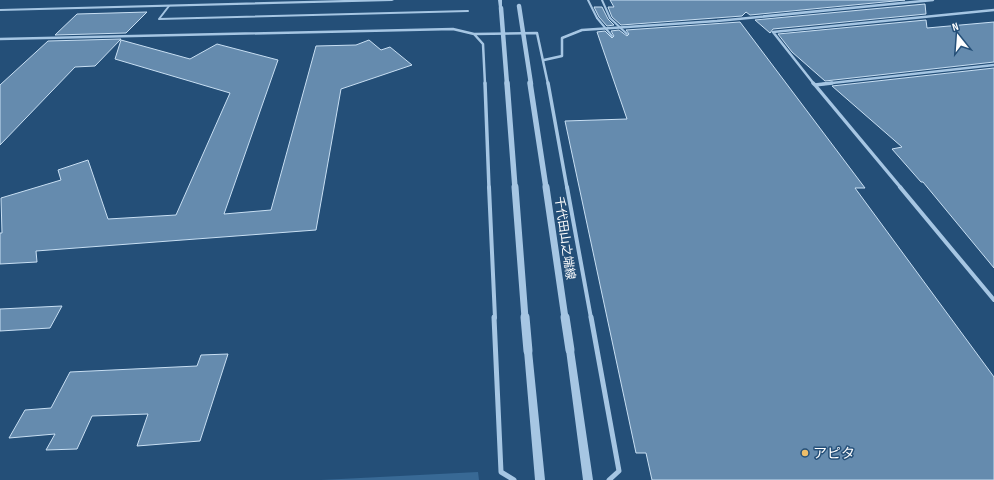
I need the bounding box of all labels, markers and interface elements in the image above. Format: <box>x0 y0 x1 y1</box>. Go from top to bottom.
north arrow <box>938 16 978 56</box>
text: N <box>951 20 960 34</box>
street label: 千代田山之端線 <box>551 195 578 281</box>
place label: アピタ <box>813 445 855 462</box>
marker: アピタ <box>800 448 810 458</box>

